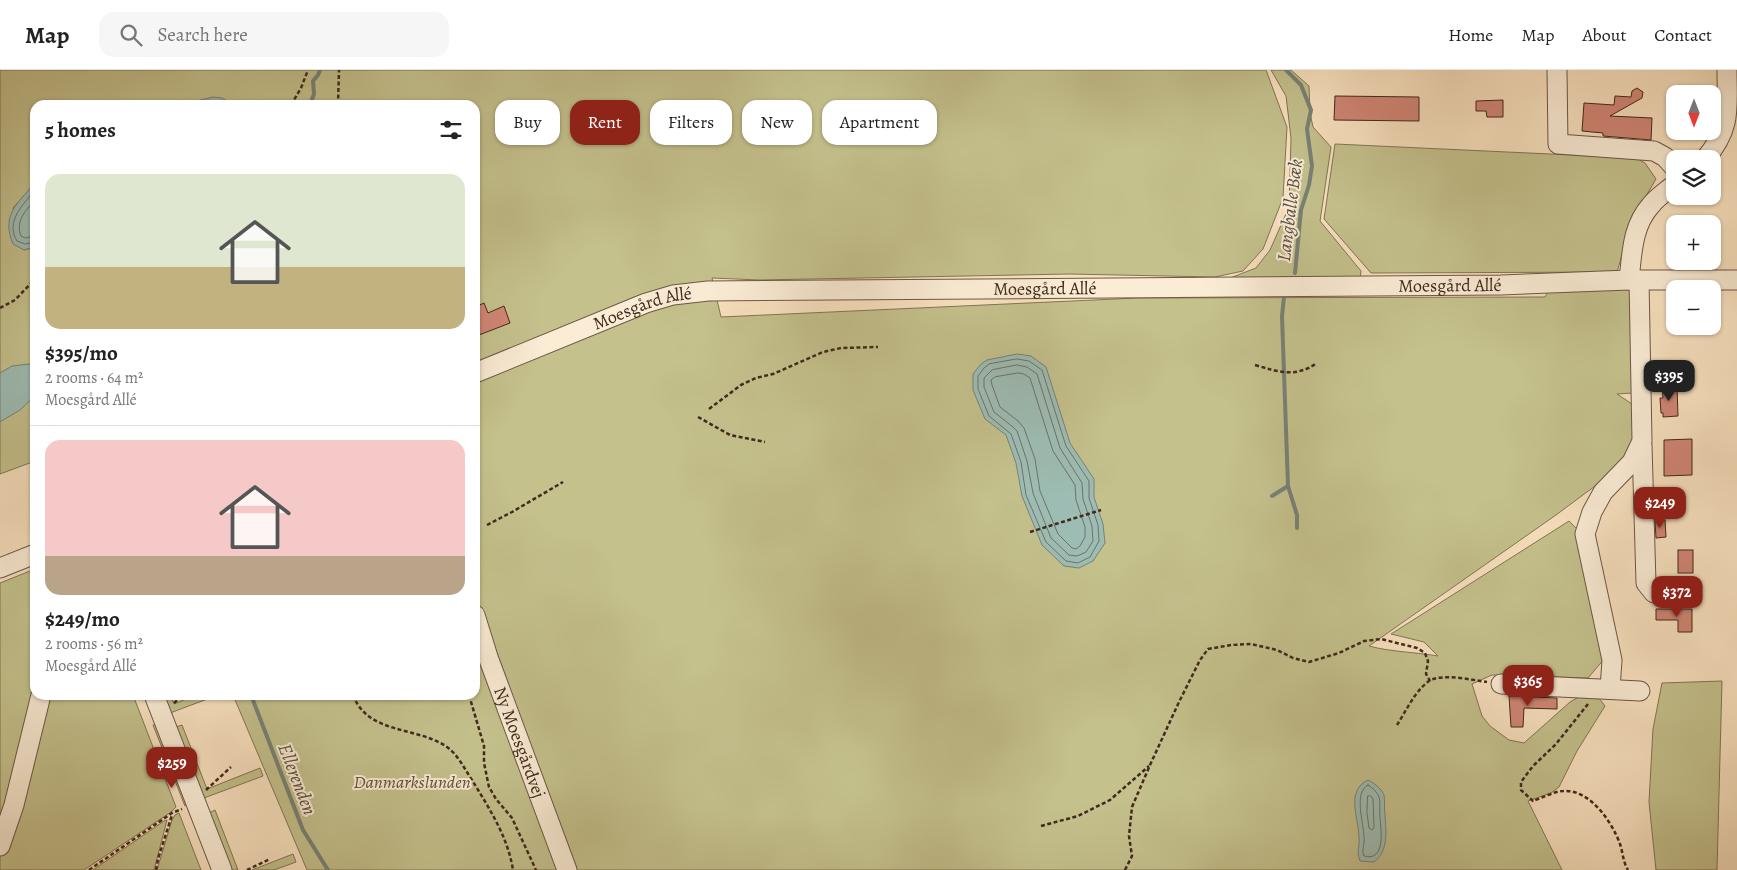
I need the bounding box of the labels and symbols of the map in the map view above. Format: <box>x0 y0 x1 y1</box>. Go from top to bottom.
north arrow <box>1666 85 1721 140</box>
water label: Langballe Bæk <box>1271 157 1309 263</box>
street label: Moesgård Allé <box>1398 273 1502 298</box>
street label: Moesgård Allé <box>993 276 1097 301</box>
street label: Moesgård Allé <box>589 281 693 335</box>
pin: $395 <box>1639 360 1699 402</box>
pin: $249 <box>1630 486 1690 529</box>
pin: $372 <box>1647 576 1707 618</box>
pin: $365 <box>1498 664 1558 707</box>
street label: Ny Moesgårdvej <box>488 683 551 801</box>
water label: Ellerenden <box>272 740 323 819</box>
pin: $259 <box>142 746 202 789</box>
park label: Danmarkslunden <box>353 770 471 794</box>

